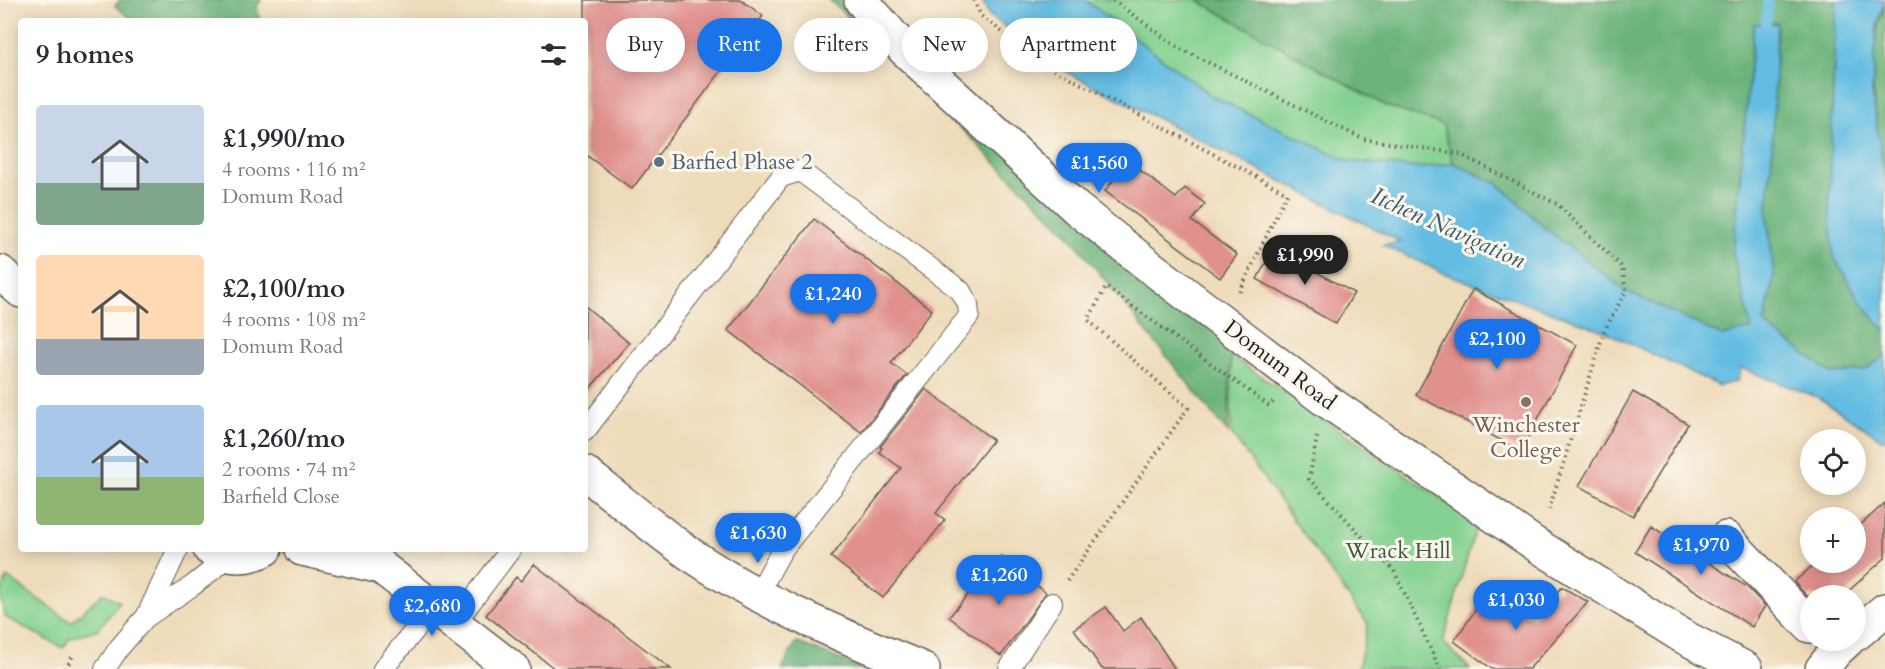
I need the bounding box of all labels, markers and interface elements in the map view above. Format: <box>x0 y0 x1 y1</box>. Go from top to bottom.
chip: Buy <box>606 18 685 72</box>
chip: Rent <box>697 18 782 72</box>
chip: Filters <box>794 18 890 72</box>
chip: New <box>902 18 988 72</box>
chip: Apartment <box>1000 18 1137 72</box>
text: 9 homes <box>36 37 134 72</box>
icon: filters <box>537 38 570 71</box>
text: £1,990/mo <box>222 121 345 156</box>
icon: home <box>84 129 156 201</box>
pin: £1,560 <box>1050 143 1148 194</box>
place label: Barfied Phase 2 <box>671 147 813 177</box>
text: £1,560 <box>1070 149 1128 176</box>
marker: Barfied Phase 2 <box>652 155 666 169</box>
text: 4 rooms · 116 m² <box>222 156 366 183</box>
water label: Itchen Navigation <box>1366 179 1530 277</box>
text: Domum Road <box>222 183 343 210</box>
pin: £1,990 <box>1256 235 1354 286</box>
text: £1,990 <box>1276 241 1334 268</box>
text: £2,100/mo <box>222 271 345 306</box>
pin: £1,240 <box>784 274 882 325</box>
icon: home <box>84 279 156 351</box>
text: £1,240 <box>804 280 862 307</box>
text: 4 rooms · 108 m² <box>222 306 366 333</box>
street label: Domum Road <box>1218 313 1342 417</box>
pin: £2,100 <box>1448 319 1546 370</box>
text: £2,100 <box>1468 325 1526 352</box>
text: Domum Road <box>222 333 343 360</box>
marker: Winchester College <box>1519 395 1533 409</box>
place label: Winchester College <box>1471 410 1581 465</box>
text: £1,260/mo <box>222 421 345 456</box>
icon: home <box>84 429 156 501</box>
map controls <box>1800 429 1866 651</box>
button: locate <box>1800 429 1866 495</box>
text: 2 rooms · 74 m² <box>222 456 355 483</box>
text: Barfield Close <box>222 483 340 510</box>
button: + <box>1800 507 1866 573</box>
pin: £1,630 <box>709 513 807 564</box>
text: £1,630 <box>729 519 787 546</box>
pin: £1,970 <box>1652 525 1750 576</box>
text: £1,970 <box>1672 531 1730 558</box>
park label: Wrack Hill <box>1344 536 1451 566</box>
pin: £1,260 <box>950 555 1048 606</box>
text: £1,260 <box>970 561 1028 588</box>
pin: £1,030 <box>1467 580 1565 631</box>
button: − <box>1800 585 1866 651</box>
pin: £2,680 <box>383 586 481 637</box>
text: £1,030 <box>1487 586 1545 613</box>
text: £2,680 <box>403 592 461 619</box>

